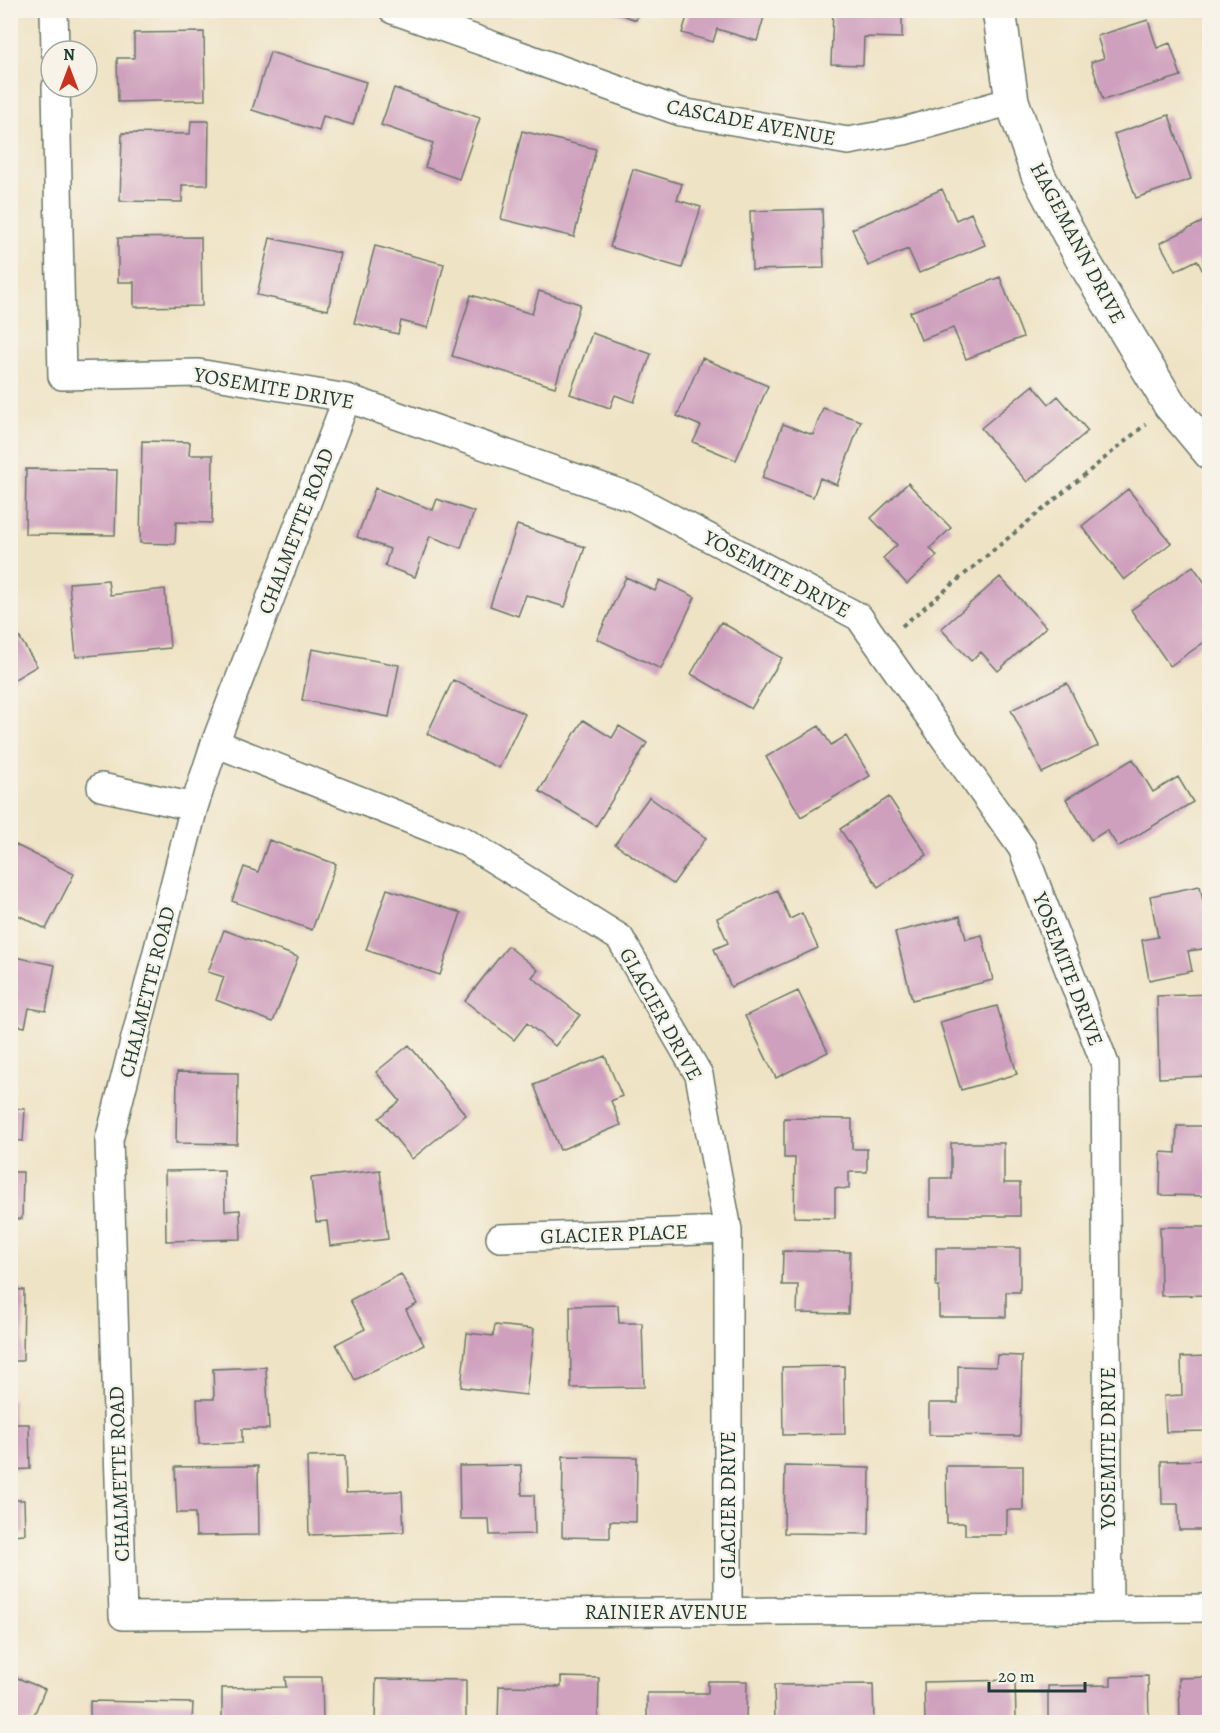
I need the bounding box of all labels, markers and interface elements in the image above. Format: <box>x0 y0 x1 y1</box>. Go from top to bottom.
north arrow <box>39 39 99 99</box>
text: N <box>63 44 75 66</box>
street label: CASCADE AVENUE <box>664 92 838 152</box>
street label: HAGEMANN DRIVE <box>1024 157 1132 329</box>
street label: YOSEMITE DRIVE <box>191 360 356 416</box>
street label: CHALMETTE ROAD <box>251 444 341 618</box>
street label: YOSEMITE DRIVE <box>698 523 855 624</box>
street label: YOSEMITE DRIVE <box>1025 887 1110 1050</box>
street label: CHALMETTE ROAD <box>112 903 182 1081</box>
street label: GLACIER DRIVE <box>613 943 709 1085</box>
street label: GLACIER PLACE <box>540 1217 688 1251</box>
street label: YOSEMITE DRIVE <box>1094 1367 1122 1530</box>
street label: CHALMETTE ROAD <box>102 1386 136 1562</box>
street label: GLACIER DRIVE <box>714 1431 742 1579</box>
street label: RAINIER AVENUE <box>584 1598 748 1626</box>
scale bar <box>989 1655 1085 1693</box>
text: 20 m <box>998 1664 1035 1688</box>

